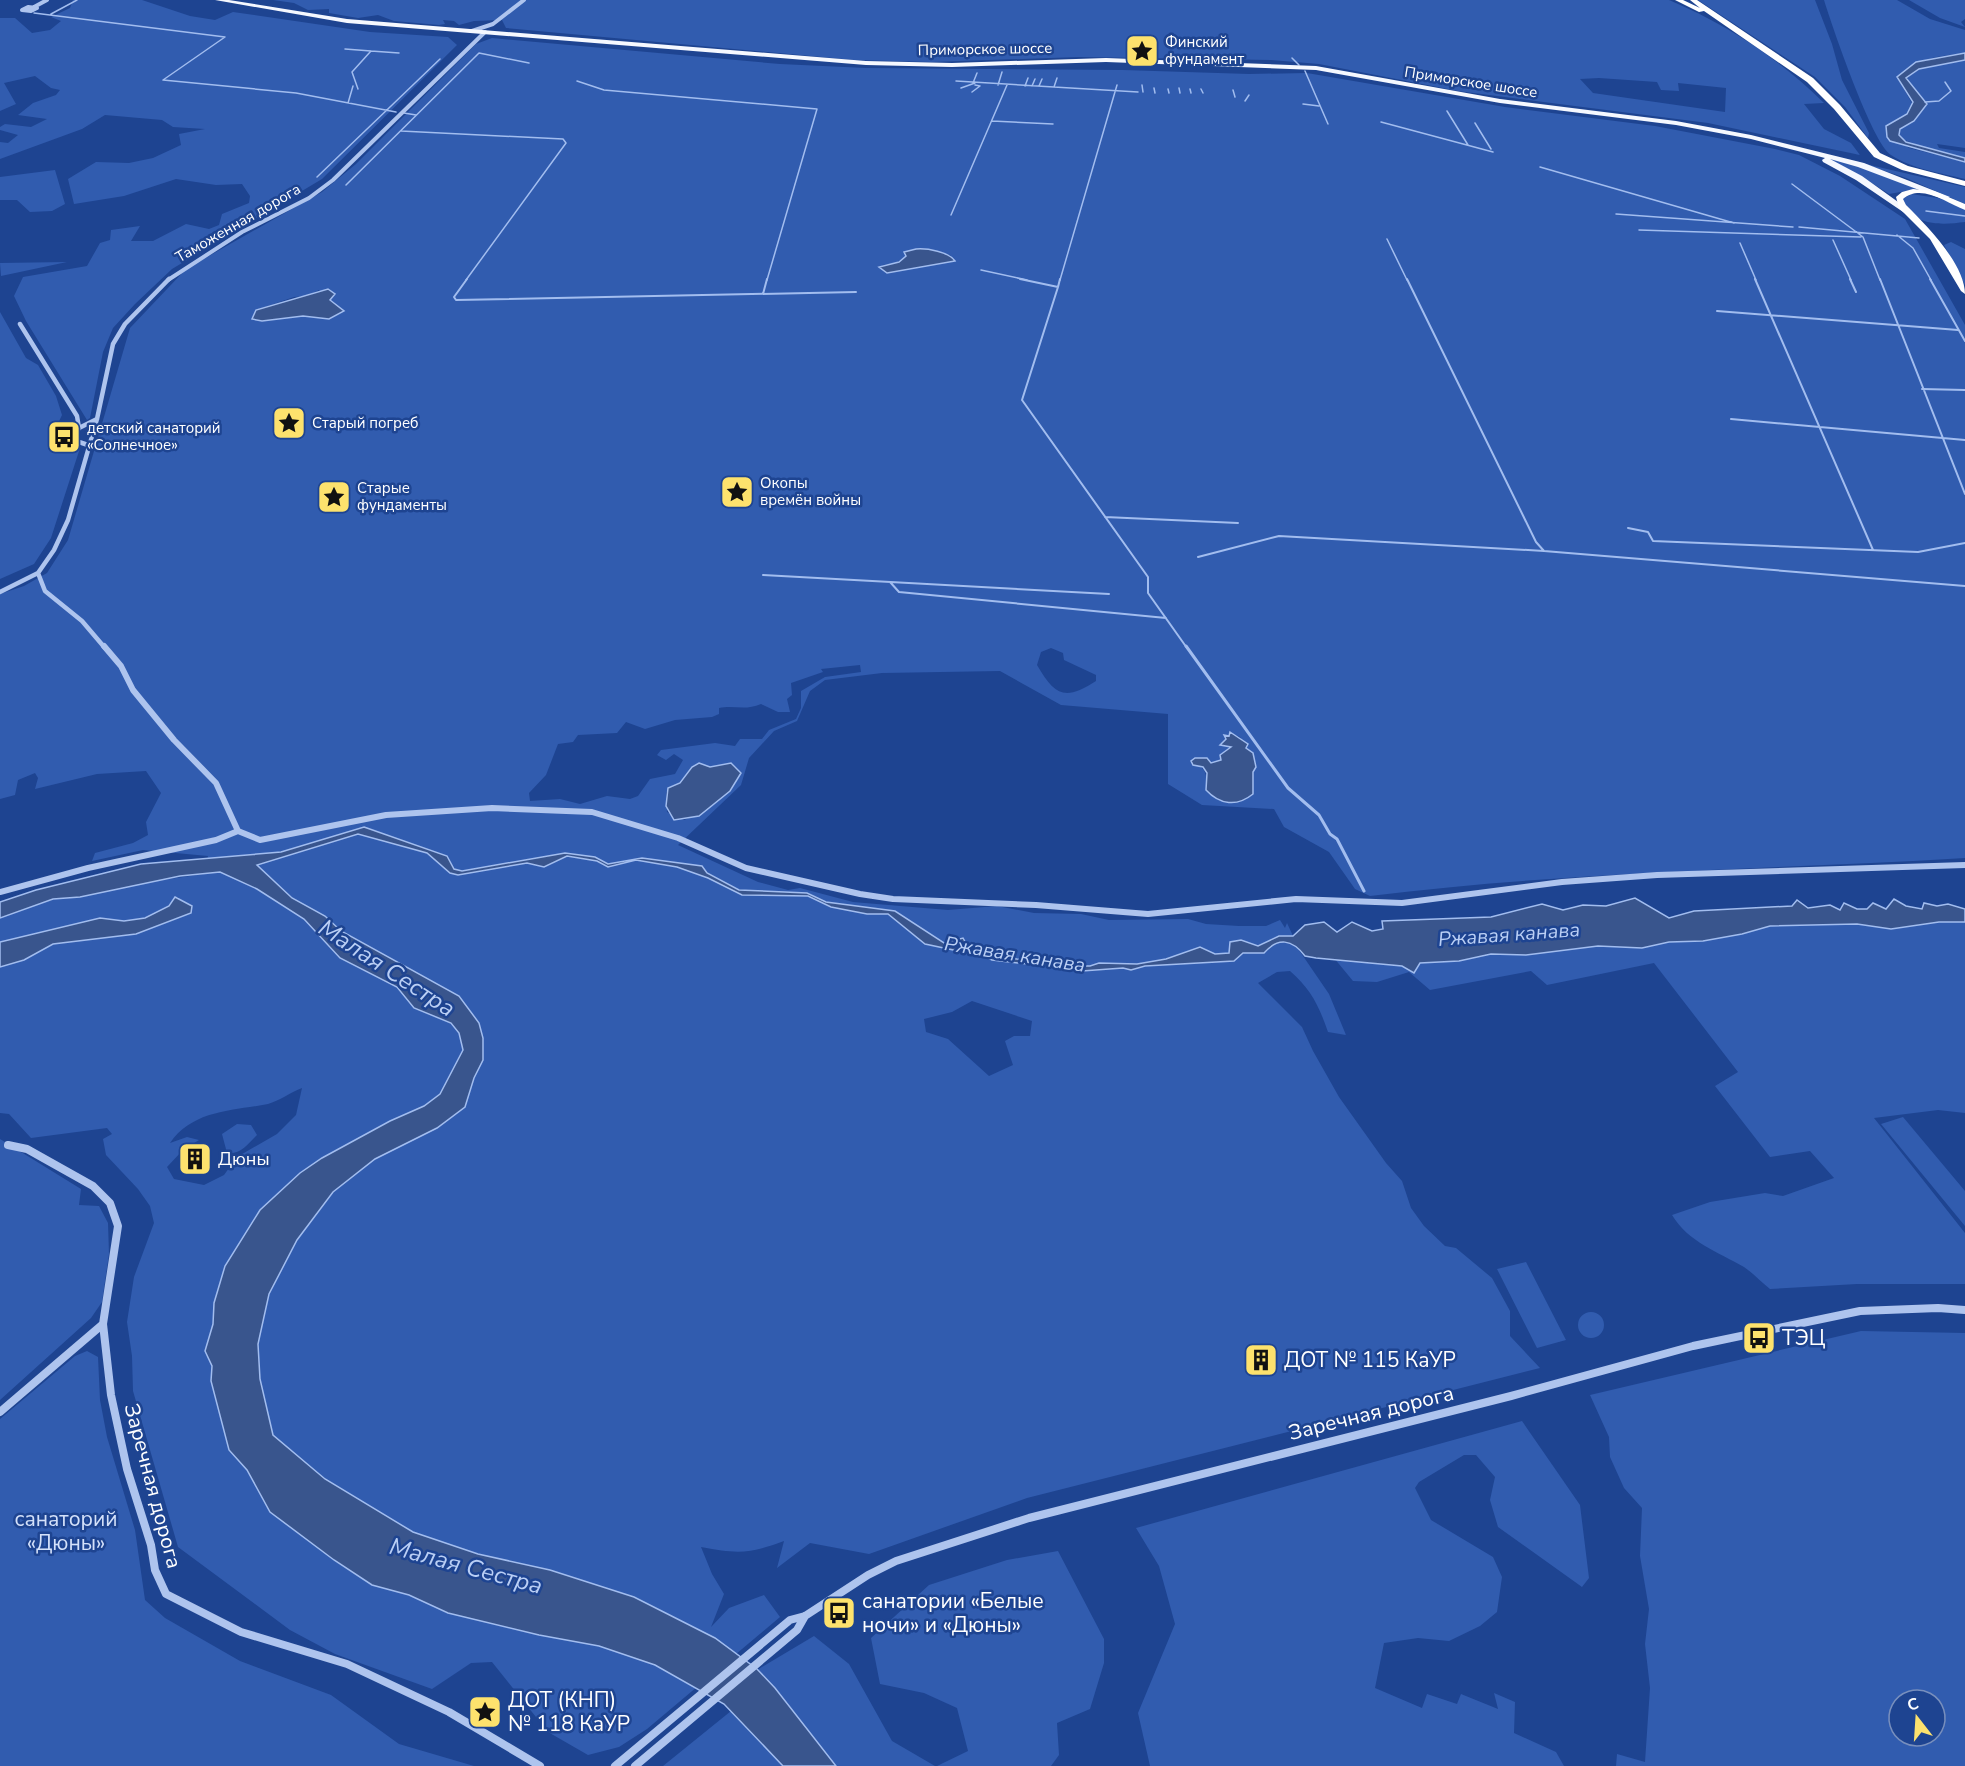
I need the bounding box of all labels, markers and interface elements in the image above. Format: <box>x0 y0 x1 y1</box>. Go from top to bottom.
place label: Финский фундамент <box>1165 32 1244 69</box>
place icon: Финский фундамент <box>1124 33 1160 69</box>
street label: Приморское шоссе <box>918 38 1052 60</box>
street label: Приморское шоссе <box>1403 62 1539 102</box>
street label: Таможенная дорога <box>172 179 304 267</box>
place icon: Старый погреб <box>271 405 307 441</box>
place label: Старый погреб <box>312 413 419 433</box>
place label: детский санаторий «Солнечное» <box>87 418 221 455</box>
bus stop icon: детский санаторий «Солнечное» <box>46 419 82 455</box>
place label: Окопы времён войны <box>760 473 861 510</box>
place icon: Окопы времён войны <box>719 474 755 510</box>
place label: Старые фундаменты <box>357 478 447 515</box>
place icon: Старые фундаменты <box>316 479 352 515</box>
water label: Малая Сестра <box>312 912 462 1024</box>
water label: Ржавая канава <box>1437 916 1581 953</box>
water label: Ржавая канава <box>943 930 1087 979</box>
building icon: Дюны <box>177 1141 213 1177</box>
place label: Дюны <box>218 1147 270 1171</box>
bus stop icon: ТЭЦ <box>1741 1320 1777 1356</box>
place label: ТЭЦ <box>1782 1324 1826 1352</box>
building icon: ДОТ № 115 КаУР <box>1243 1342 1279 1378</box>
place label: ДОТ № 115 КаУР <box>1284 1346 1456 1374</box>
street label: Заречная дорога <box>1285 1379 1457 1447</box>
street label: Заречная дорога <box>118 1400 188 1572</box>
park label: санаторий «Дюны» <box>14 1505 118 1557</box>
water label: Малая Сестра <box>386 1530 546 1602</box>
place label: санатории «Белые ночи» и «Дюны» <box>862 1587 1044 1639</box>
bus stop icon: санатории «Белые ночи» и «Дюны» <box>821 1595 857 1631</box>
place label: ДОТ (КНП) № 118 КаУР <box>508 1686 630 1738</box>
north arrow <box>1887 1688 1947 1748</box>
text: С <box>1904 1692 1921 1717</box>
place icon: ДОТ (КНП) № 118 КаУР <box>467 1694 503 1730</box>

